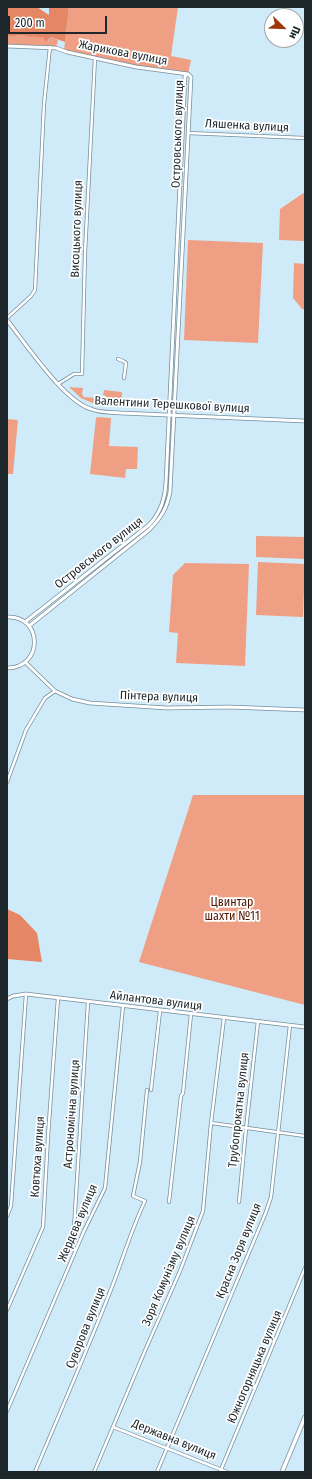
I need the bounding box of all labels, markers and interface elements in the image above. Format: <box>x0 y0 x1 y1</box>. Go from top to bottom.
scale bar <box>10 8 109 34</box>
north arrow <box>264 8 304 48</box>
text: 200 m <box>15 16 45 30</box>
text: Пн <box>286 24 303 41</box>
street label: Жарикова вулиця <box>77 37 169 69</box>
street label: Островського вулиця <box>169 80 187 188</box>
street label: Ляшенка вулиця <box>205 117 289 135</box>
street label: Висоцького вулиця <box>68 180 86 278</box>
street label: Валентини Терешкової вулиця <box>94 394 250 416</box>
street label: Островського вулиця <box>52 514 146 592</box>
street label: Пінтера вулиця <box>120 688 198 706</box>
park label: Цвинтар шахти №11 <box>204 896 260 924</box>
street label: Айлантова вулиця <box>109 988 203 1014</box>
street label: Трубопрокатна вулиця <box>226 1052 252 1168</box>
street label: Астрономічна вулиця <box>61 1059 83 1169</box>
street label: Ковтюха вулиця <box>28 1116 48 1198</box>
street label: Жердєва вулиця <box>55 1182 101 1264</box>
street label: Красна Зоря вулиця <box>213 1201 265 1301</box>
street label: Зоря Комунізму вулиця <box>139 1214 199 1328</box>
street label: Суворова вулиця <box>63 1285 109 1371</box>
street label: Южногорняцька вулиця <box>225 1308 285 1426</box>
street label: Державна вулиця <box>130 1417 218 1463</box>

